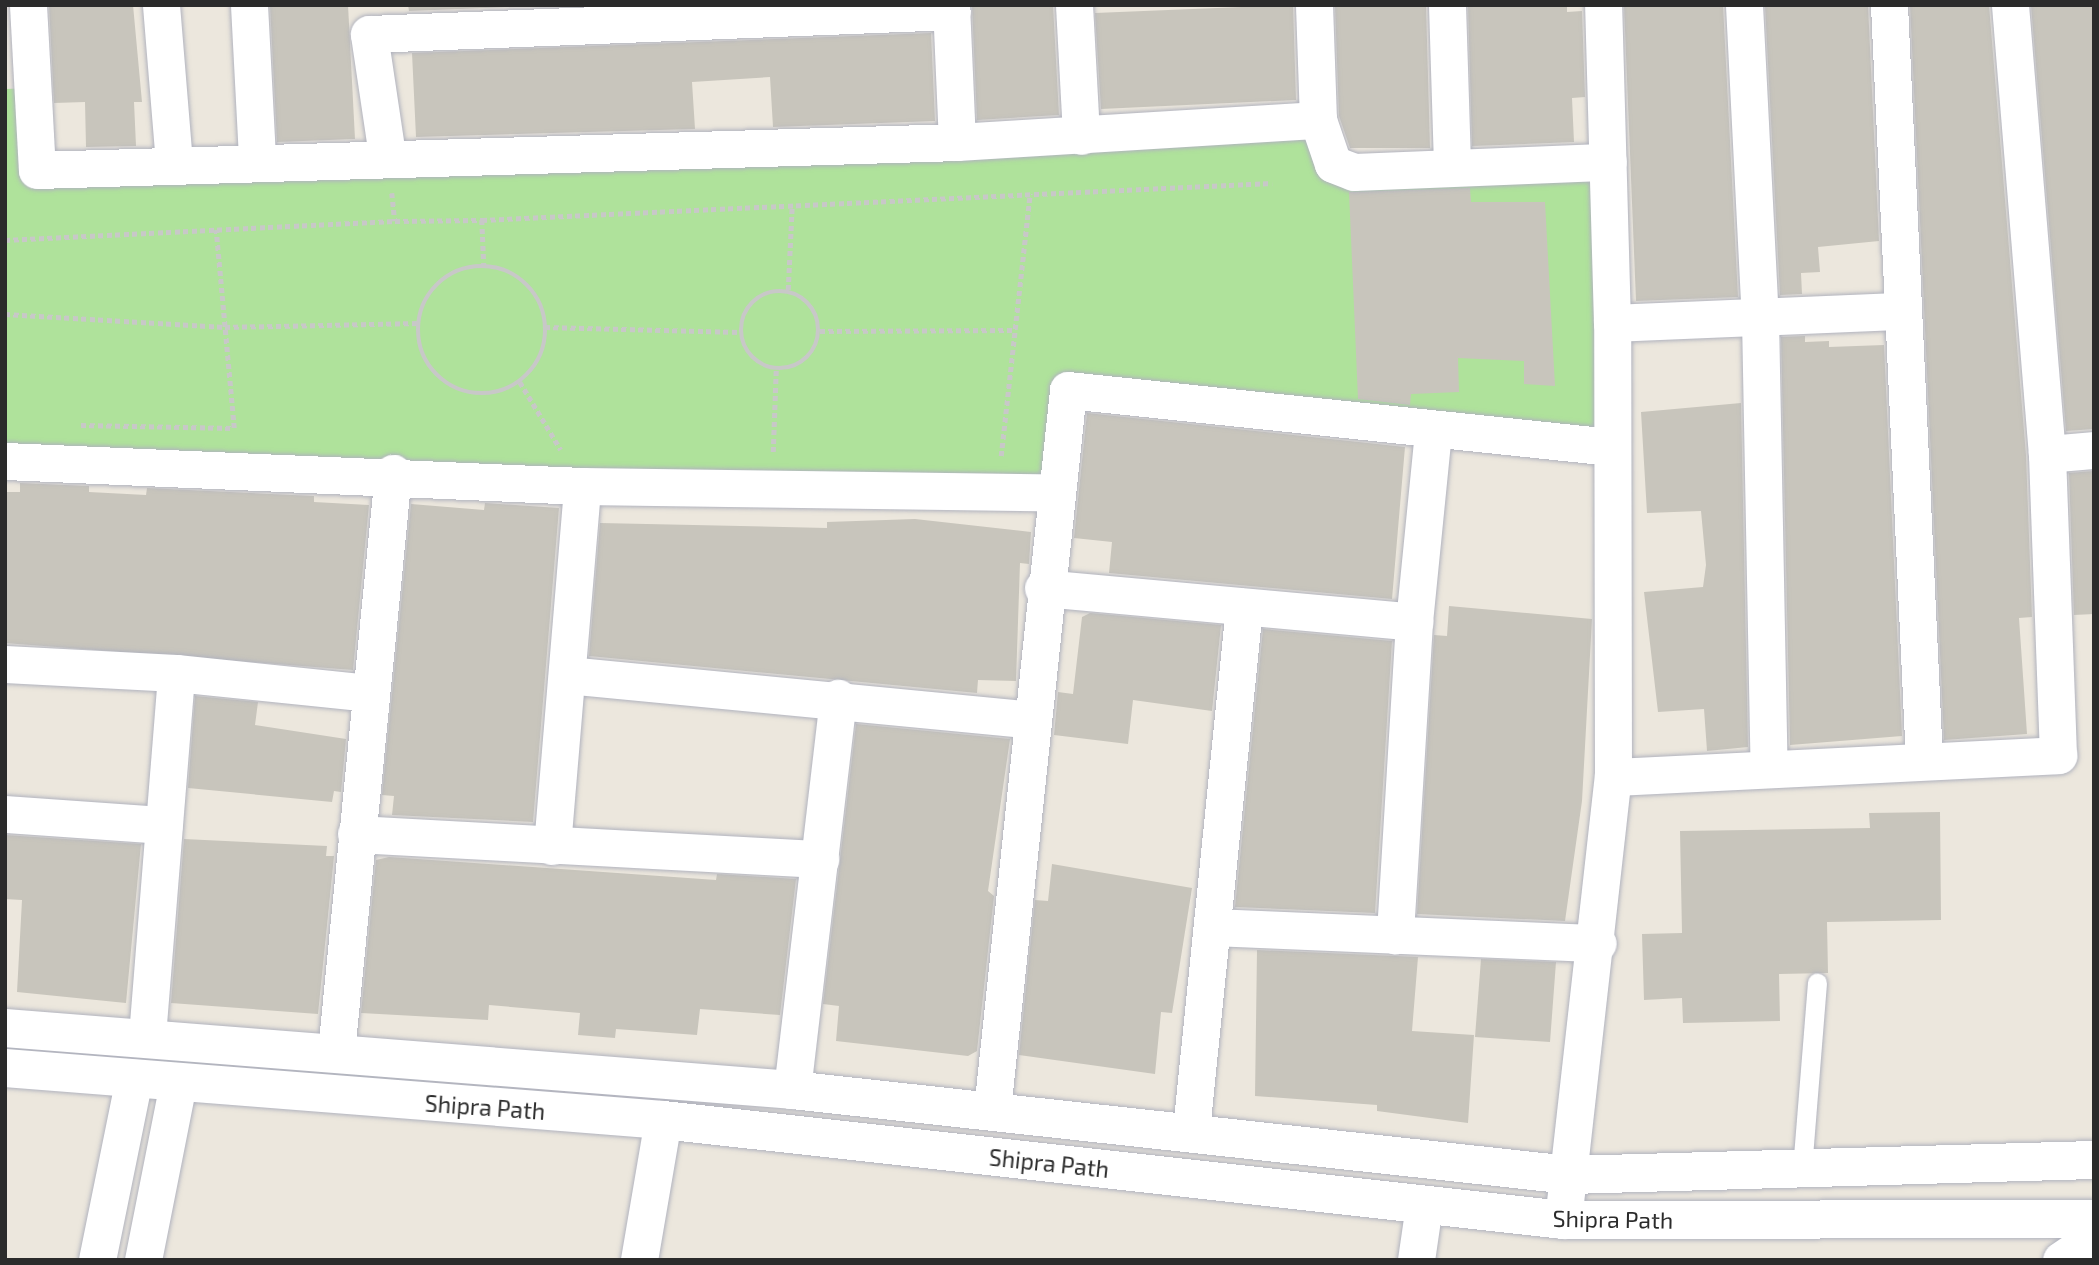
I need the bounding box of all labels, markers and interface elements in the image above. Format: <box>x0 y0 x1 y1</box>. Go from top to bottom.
street label: Shipra Path <box>424 1089 546 1125</box>
street label: Shipra Path <box>988 1143 1110 1183</box>
street label: Shipra Path <box>1553 1204 1673 1234</box>

